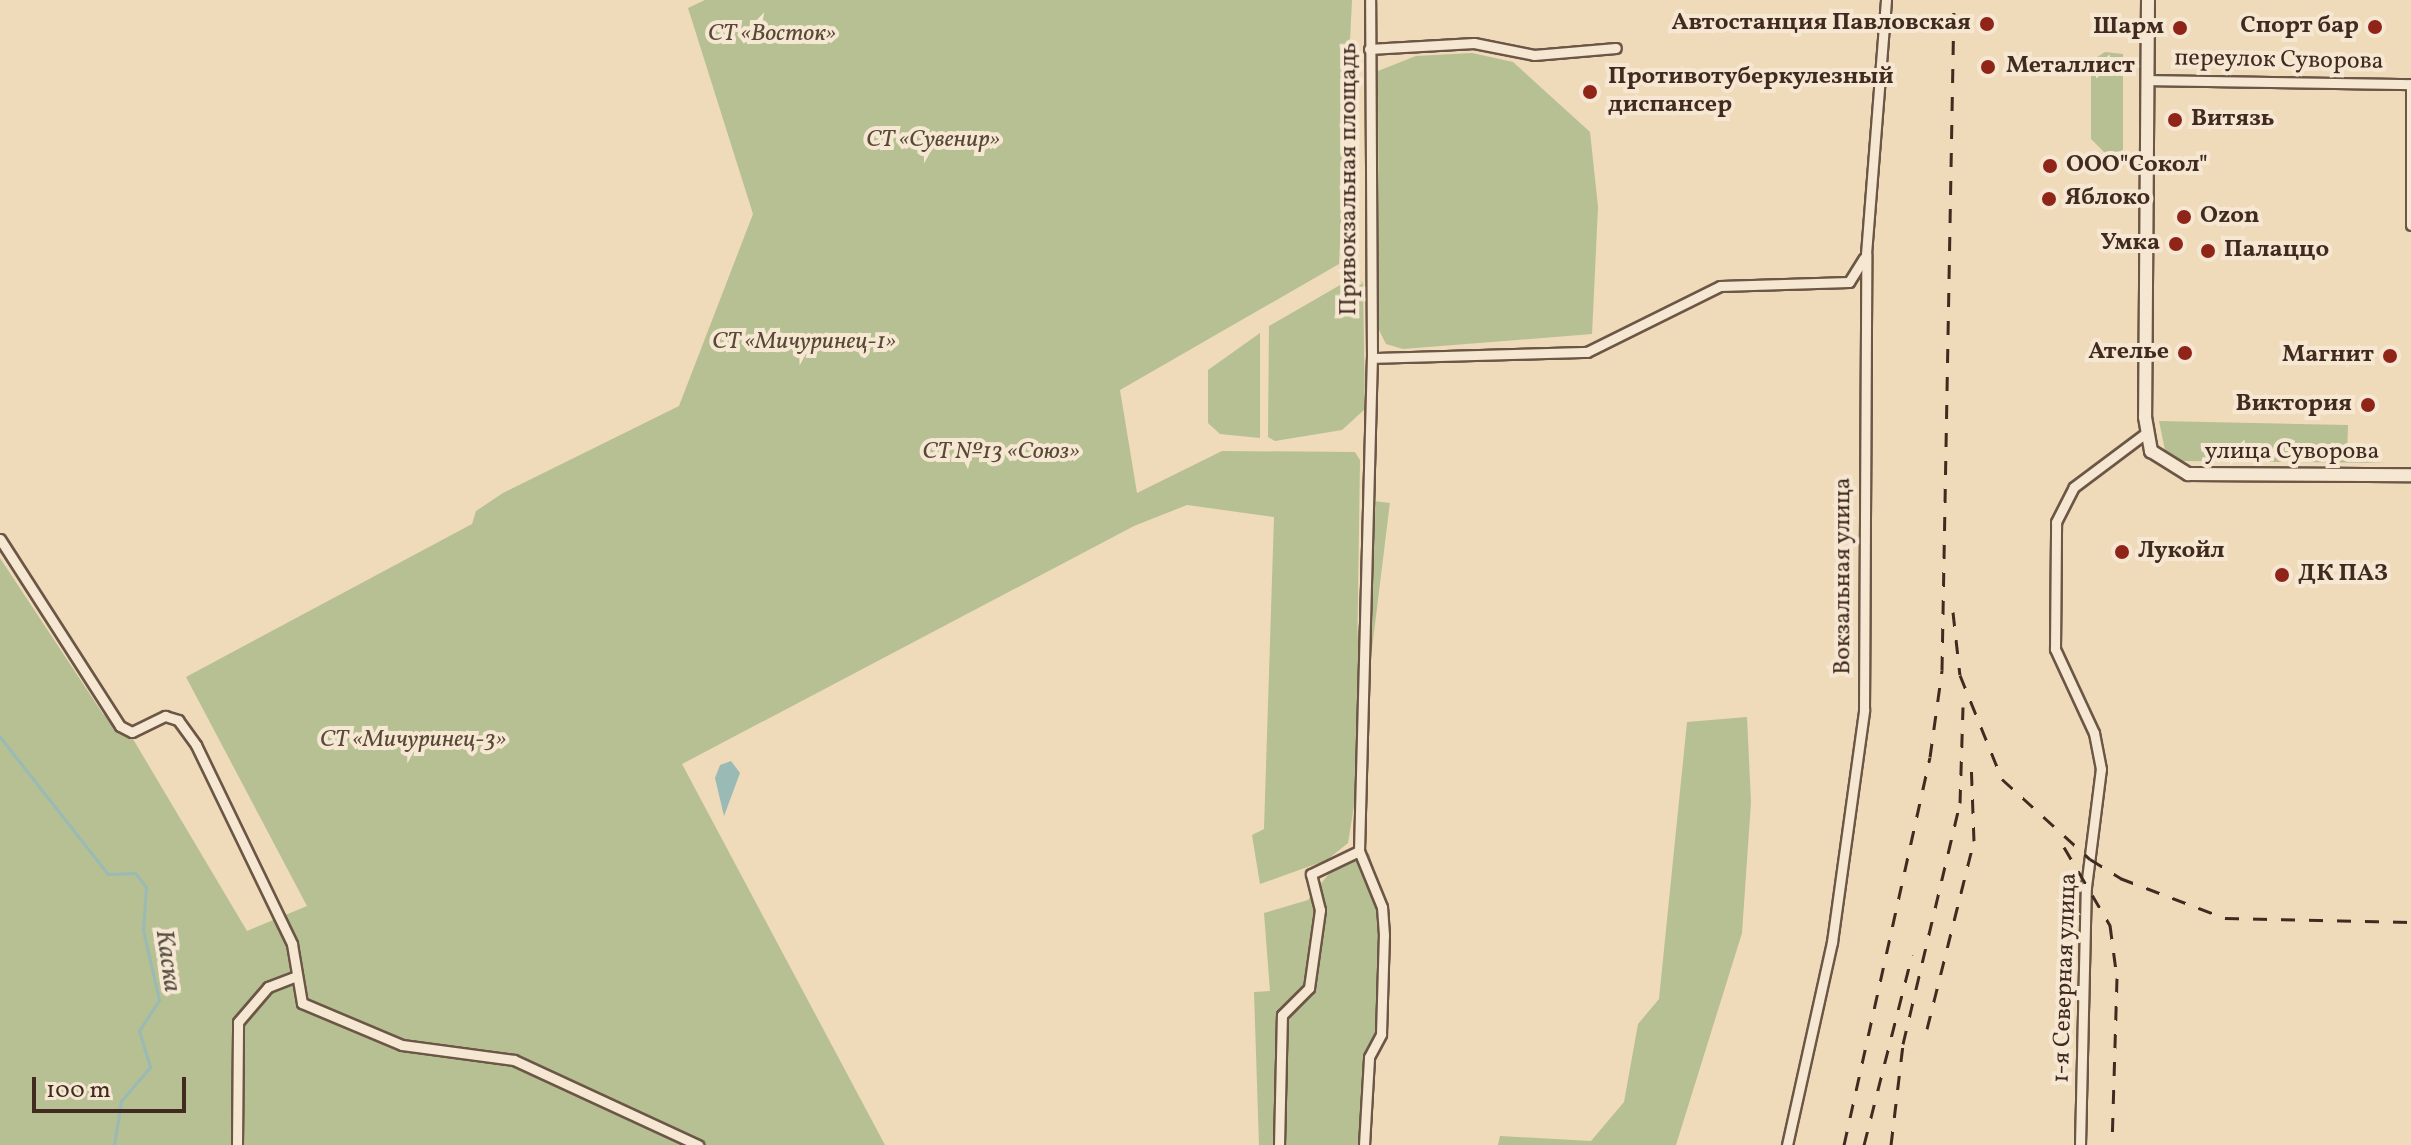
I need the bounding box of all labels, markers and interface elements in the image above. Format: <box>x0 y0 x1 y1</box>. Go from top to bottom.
place label: Автостанция Павловская <box>1671 10 1971 38</box>
place label: Спорт бар <box>2240 13 2359 41</box>
place label: Шарм <box>2093 14 2164 42</box>
marker: Автостанция Павловская <box>1978 15 1996 33</box>
marker: Спорт бар <box>2366 18 2384 36</box>
marker: Шарм <box>2171 19 2189 37</box>
park label: СТ «Восток» <box>708 21 836 49</box>
street label: Привокзальная площадь <box>1336 42 1364 316</box>
street label: переулок Суворова <box>2174 45 2384 77</box>
place label: Металлист <box>2006 53 2135 81</box>
marker: Металлист <box>1977 56 1999 78</box>
place label: Противотуберкулезный диспансер <box>1608 64 1894 120</box>
marker: Противотуберкулезный диспансер <box>1579 81 1601 103</box>
place label: Витязь <box>2191 106 2274 134</box>
marker: Витязь <box>2166 111 2184 129</box>
park label: СТ «Сувенир» <box>866 127 1000 155</box>
place label: ООО"Сокол" <box>2066 152 2208 180</box>
marker: ООО"Сокол" <box>2041 157 2059 175</box>
place label: Яблоко <box>2065 185 2150 213</box>
marker: Яблоко <box>2040 190 2058 208</box>
place label: Ozon <box>2200 203 2260 231</box>
marker: Ozon <box>2175 208 2193 226</box>
place label: Умка <box>2101 230 2160 258</box>
marker: Умка <box>2167 235 2185 253</box>
place label: Палаццо <box>2224 237 2329 265</box>
marker: Палаццо <box>2199 242 2217 260</box>
park label: СТ «Мичуринец-1» <box>712 329 896 357</box>
place label: Ателье <box>2088 339 2169 367</box>
place label: Магнит <box>2282 342 2374 370</box>
marker: Ателье <box>2176 344 2194 362</box>
marker: Магнит <box>2381 347 2399 365</box>
place label: Виктория <box>2236 391 2352 419</box>
marker: Виктория <box>2359 396 2377 414</box>
park label: СТ №13 «Союз» <box>922 439 1080 467</box>
street label: улица Суворова <box>2205 439 2379 467</box>
street label: Вокзальная улица <box>1830 477 1858 675</box>
place label: Лукойл <box>2138 538 2225 566</box>
marker: Лукойл <box>2113 543 2131 561</box>
place label: ДК ПАЗ <box>2298 561 2388 589</box>
marker: ДК ПАЗ <box>2273 566 2291 584</box>
park label: СТ «Мичуринец-3» <box>320 727 506 755</box>
street label: 1-я Северная улица <box>2048 872 2084 1084</box>
water label: Каска <box>147 928 187 994</box>
scale bar <box>36 1061 190 1111</box>
text: 100 m <box>46 1074 111 1108</box>

